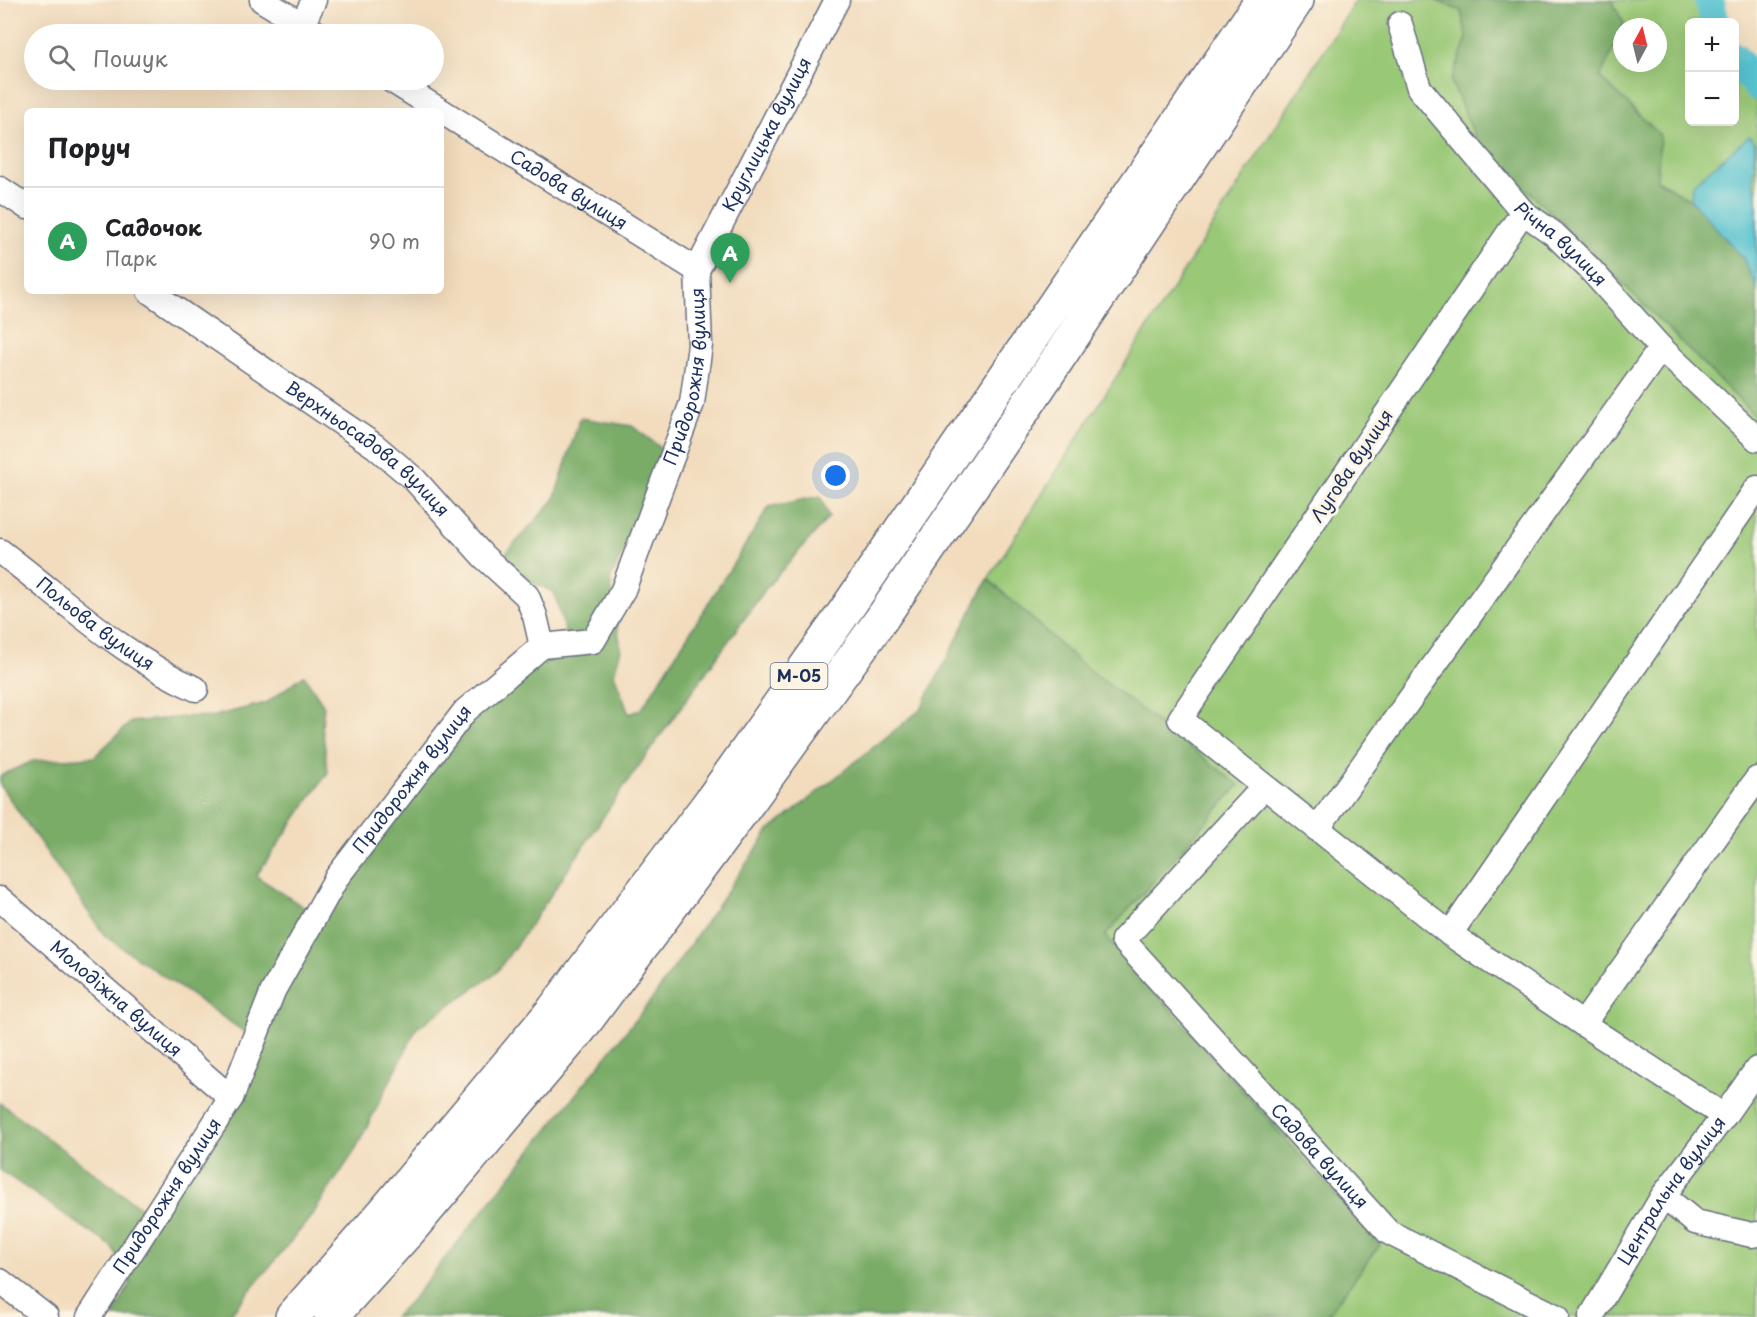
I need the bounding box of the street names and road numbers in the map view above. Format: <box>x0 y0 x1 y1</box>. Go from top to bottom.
street label: Круглицька вулиця <box>715 52 817 216</box>
street label: Садова вулиця <box>505 142 633 236</box>
street label: Річна вулиця <box>1508 195 1614 292</box>
street label: Придорожня вулиця <box>655 287 713 469</box>
street label: Верхньосадова вулиця <box>281 374 457 522</box>
street label: Лугова вулиця <box>1303 403 1399 527</box>
street label: Польова вулиця <box>31 570 160 676</box>
road number: М-05 <box>770 663 828 689</box>
street label: Придорожня вулиця <box>345 698 477 859</box>
street label: Молодіжна вулиця <box>45 933 189 1062</box>
street label: Садова вулиця <box>1265 1096 1375 1214</box>
street label: Центральна вулиця <box>1610 1110 1731 1270</box>
street label: Придорожня вулиця <box>105 1112 227 1279</box>

